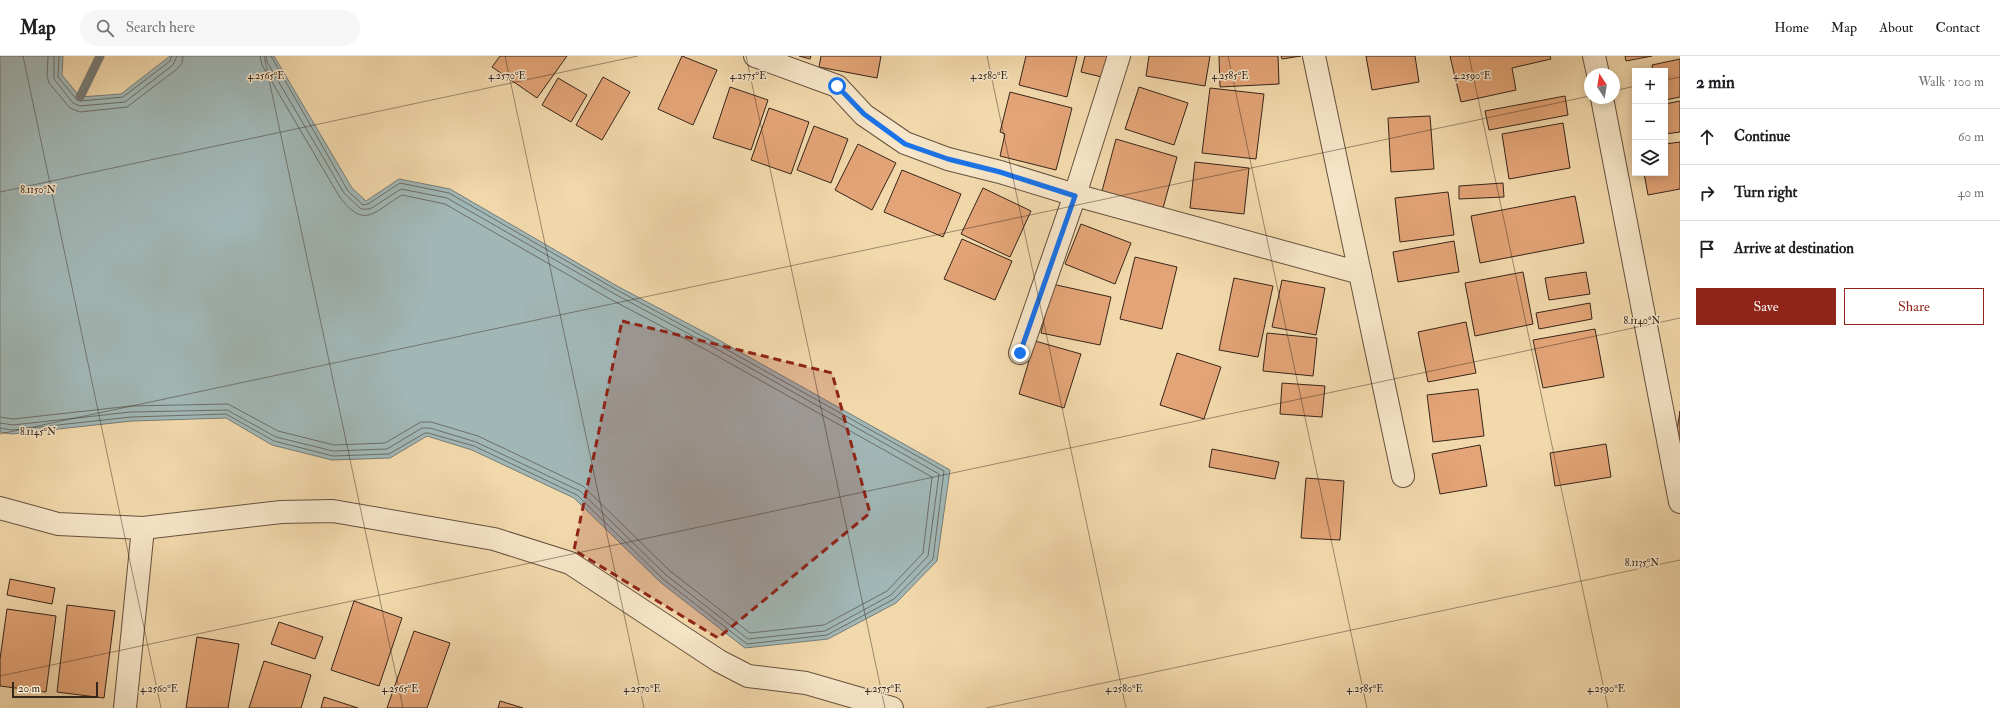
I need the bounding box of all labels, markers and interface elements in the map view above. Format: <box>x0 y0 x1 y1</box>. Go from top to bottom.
search box <box>80 10 360 46</box>
text: Map <box>20 16 56 40</box>
icon: search <box>94 17 116 39</box>
text: Search here <box>126 18 195 37</box>
text: Home <box>1774 19 1809 36</box>
text: Map <box>1831 19 1857 36</box>
text: About <box>1879 19 1913 36</box>
text: Contact <box>1935 19 1980 36</box>
north arrow <box>1584 68 1620 104</box>
map controls <box>1632 68 1668 176</box>
button: + <box>1632 68 1668 104</box>
text: 4.2565°E <box>247 70 285 82</box>
text: 4.2570°E <box>488 70 526 82</box>
text: 4.2575°E <box>730 70 766 82</box>
text: 4.2580°E <box>970 70 1008 82</box>
text: 4.2585°E <box>1212 70 1248 82</box>
text: 4.2590°E <box>1453 70 1491 82</box>
text: 2 min <box>1696 72 1735 93</box>
text: Walk · 100 m <box>1918 74 1984 90</box>
route start <box>828 77 846 95</box>
button: − <box>1632 104 1668 140</box>
icon: ahead <box>1696 126 1718 148</box>
text: Continue <box>1734 127 1790 146</box>
text: 60 m <box>1958 129 1984 145</box>
button: layers <box>1632 140 1668 176</box>
icon: right <box>1696 182 1718 204</box>
text: Turn right <box>1734 183 1797 202</box>
text: 8.1150°N <box>20 184 56 196</box>
text: 40 m <box>1958 185 1984 201</box>
icon: arrive <box>1696 238 1718 260</box>
text: Arrive at destination <box>1734 239 1854 258</box>
button: Save <box>1696 288 1836 325</box>
button: Share <box>1844 288 1984 325</box>
text: 8.1140°N <box>1624 315 1660 327</box>
route end <box>1011 344 1029 362</box>
text: 8.1145°N <box>20 426 56 438</box>
text: 8.1135°N <box>1625 557 1659 569</box>
scale bar <box>12 680 98 699</box>
text: 20 m <box>18 682 40 695</box>
text: 4.2560°E <box>140 683 178 695</box>
text: 4.2565°E <box>381 683 419 695</box>
text: 4.2570°E <box>623 683 661 695</box>
text: 4.2575°E <box>865 683 901 695</box>
text: 4.2580°E <box>1105 683 1143 695</box>
text: 4.2585°E <box>1347 683 1383 695</box>
text: 4.2590°E <box>1587 683 1625 695</box>

